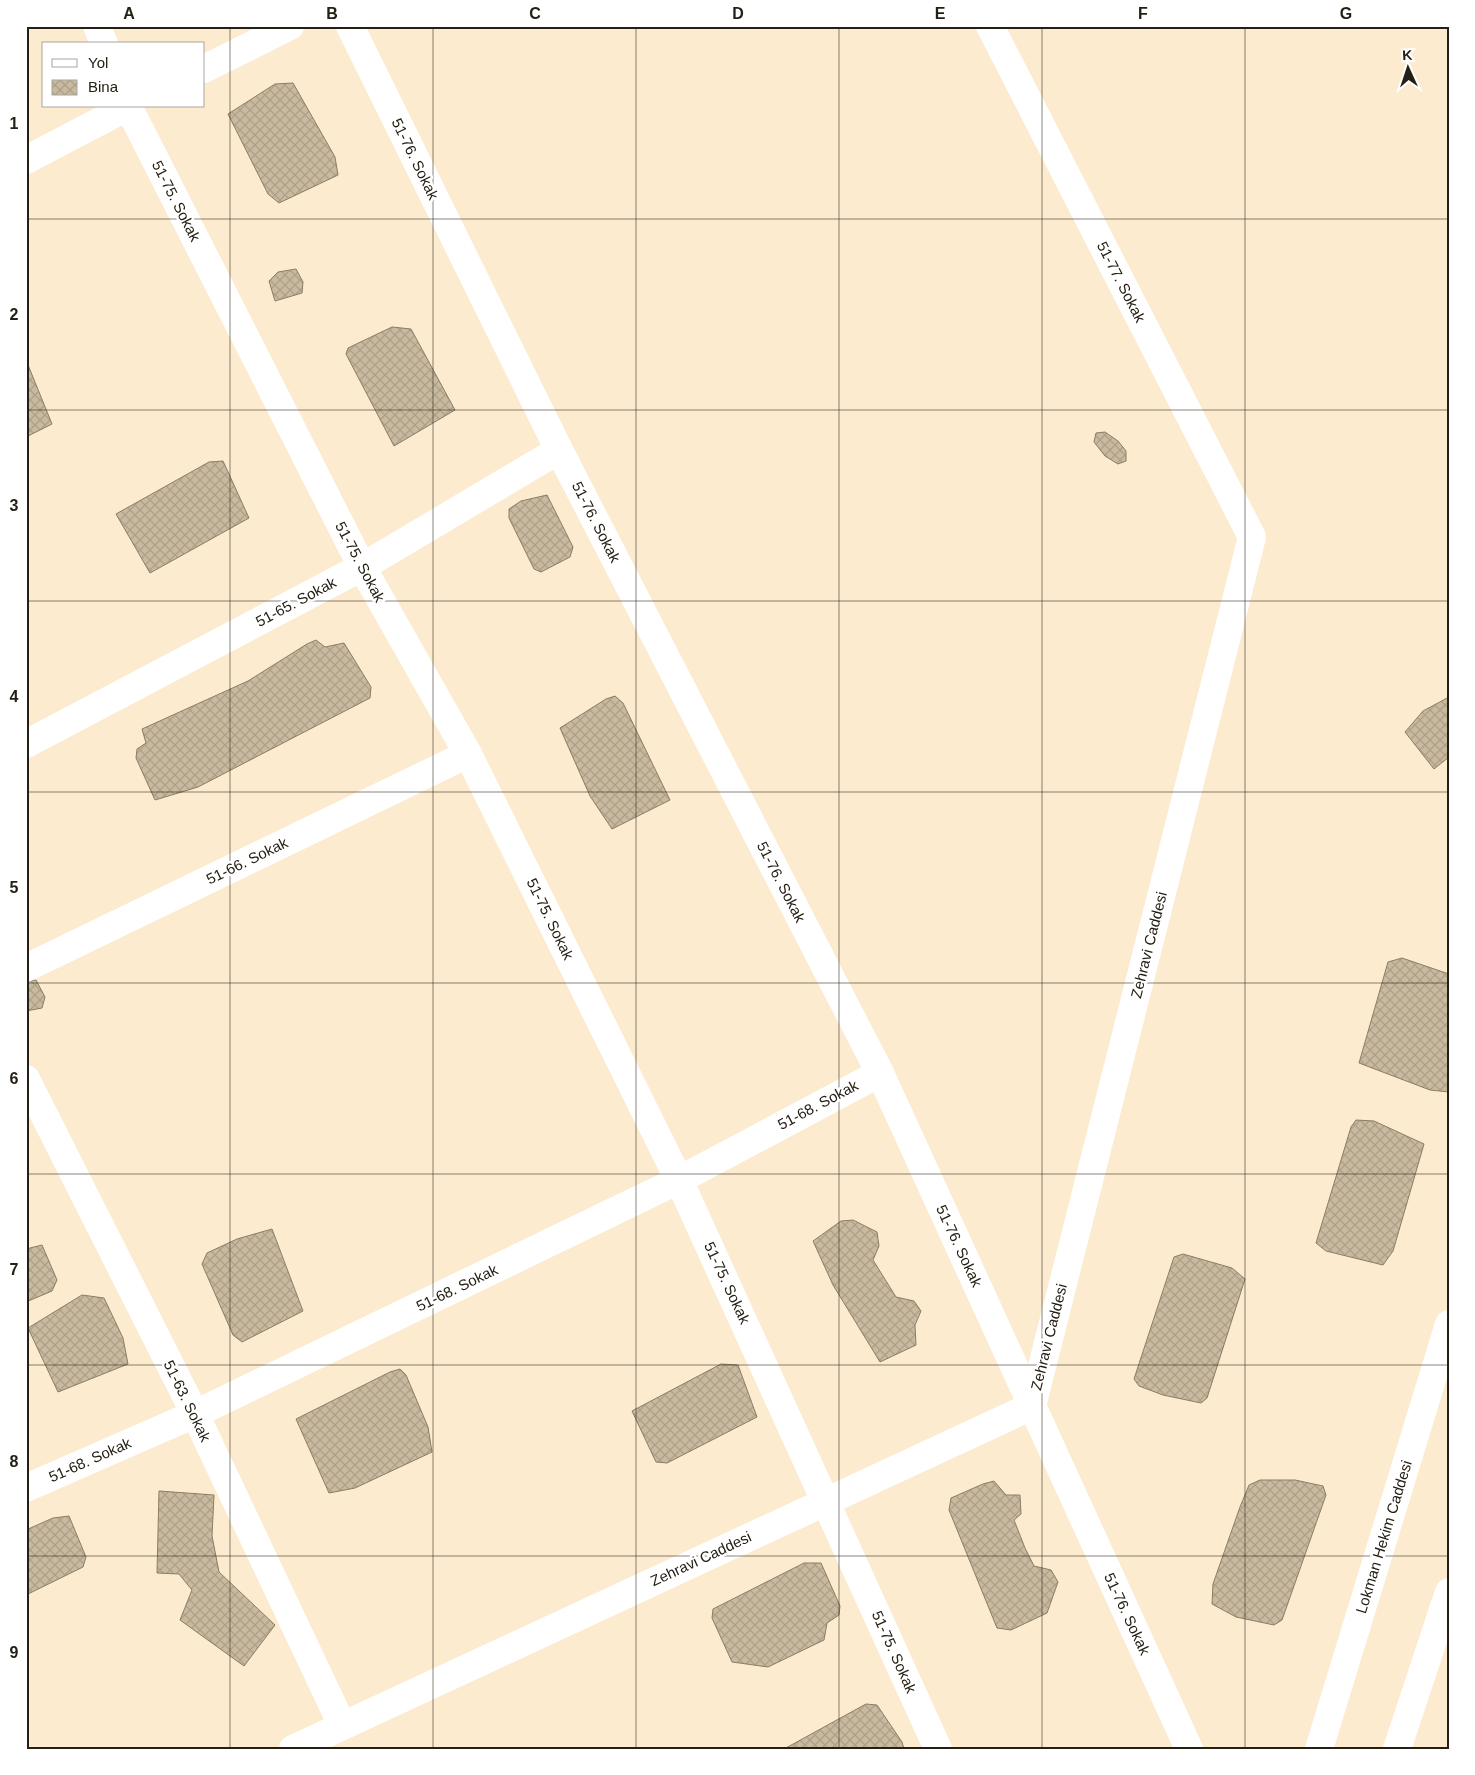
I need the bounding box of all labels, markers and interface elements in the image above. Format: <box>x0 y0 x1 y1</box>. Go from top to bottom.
text: A <box>123 5 135 22</box>
text: B <box>326 5 338 22</box>
text: C <box>529 5 541 22</box>
text: D <box>732 5 744 22</box>
text: E <box>935 5 946 22</box>
text: F <box>1138 5 1148 22</box>
text: G <box>1340 5 1352 22</box>
legend <box>42 42 205 108</box>
north arrow <box>1382 42 1432 92</box>
text: K <box>1402 47 1413 63</box>
text: Yol <box>88 54 108 71</box>
text: Bina <box>88 78 119 95</box>
text: 1 <box>10 115 19 132</box>
street label: 51-76. Sokak <box>388 115 443 203</box>
street label: 51-75. Sokak <box>149 158 204 244</box>
street label: 51-77. Sokak <box>1094 239 1149 325</box>
text: 2 <box>10 306 19 323</box>
street label: 51-76. Sokak <box>569 479 624 565</box>
text: 3 <box>10 497 19 514</box>
street label: 51-75. Sokak <box>332 519 389 605</box>
street label: 51-65. Sokak <box>253 573 339 630</box>
text: 4 <box>10 688 19 705</box>
street label: 51-66. Sokak <box>203 833 291 888</box>
street label: 51-76. Sokak <box>754 839 809 925</box>
street label: 51-75. Sokak <box>523 875 578 963</box>
text: 5 <box>10 879 19 896</box>
street label: Zehravi Caddesi <box>1127 890 1170 1000</box>
text: 6 <box>10 1070 19 1087</box>
street label: 51-68. Sokak <box>775 1076 861 1133</box>
street label: 51-76. Sokak <box>933 1202 986 1290</box>
street label: 51-75. Sokak <box>701 1239 754 1327</box>
street label: 51-68. Sokak <box>413 1260 501 1315</box>
text: 7 <box>10 1261 19 1278</box>
street label: Zehravi Caddesi <box>1027 1282 1070 1392</box>
street label: 51-63. Sokak <box>160 1357 215 1445</box>
street label: 51-68. Sokak <box>46 1434 134 1485</box>
text: 8 <box>10 1453 19 1470</box>
street label: Lokman Hekim Caddesi <box>1352 1458 1415 1615</box>
street label: Zehravi Caddesi <box>648 1528 754 1589</box>
street label: 51-76. Sokak <box>1101 1570 1154 1658</box>
street label: 51-75. Sokak <box>869 1608 920 1696</box>
text: 9 <box>10 1644 19 1661</box>

